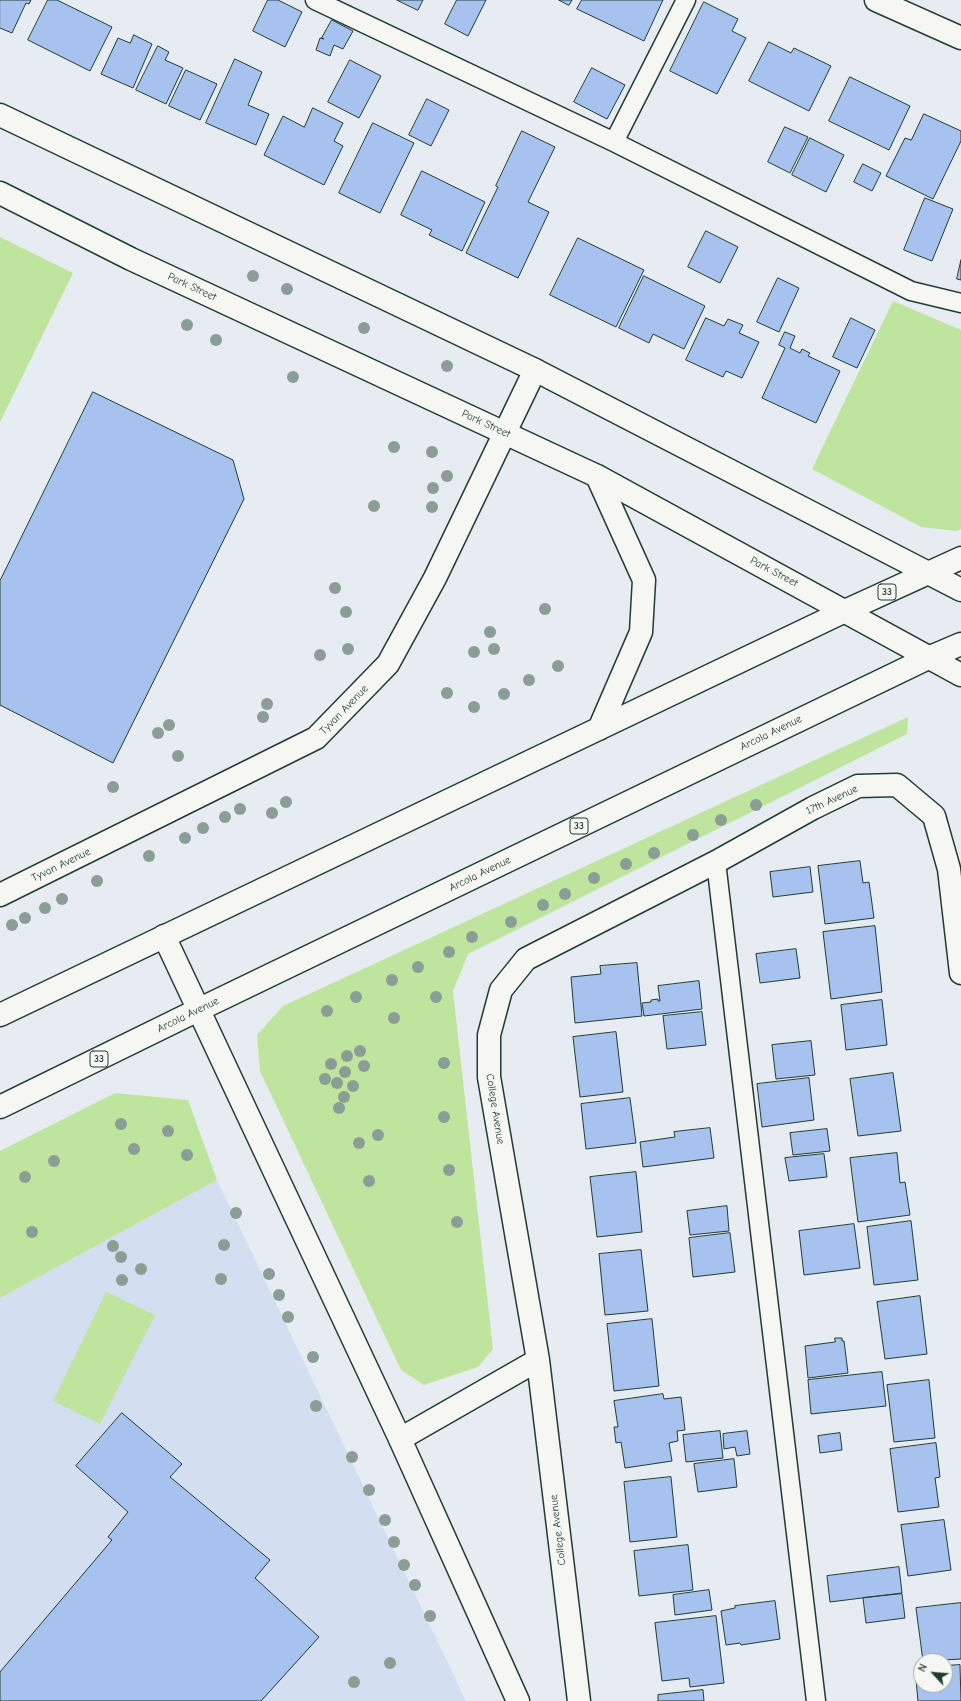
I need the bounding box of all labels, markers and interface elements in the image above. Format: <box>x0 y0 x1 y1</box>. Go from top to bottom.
street label: Park Street <box>166 270 218 304</box>
street label: Park Street <box>460 407 512 441</box>
street label: Park Street <box>748 554 800 590</box>
road number: 33 <box>878 584 896 600</box>
street label: Tyvan Avenue <box>317 682 371 738</box>
street label: Arcola Avenue <box>738 712 804 754</box>
street label: 17th Avenue <box>804 782 860 818</box>
road number: 33 <box>570 818 588 834</box>
street label: Tyvan Avenue <box>29 845 93 885</box>
street label: Arcola Avenue <box>447 853 513 895</box>
street label: Arcola Avenue <box>155 994 221 1036</box>
road number: 33 <box>90 1051 108 1067</box>
street label: College Avenue <box>483 1073 507 1145</box>
street label: College Avenue <box>547 1494 569 1566</box>
north arrow <box>913 1653 953 1693</box>
text: N <box>915 1662 930 1674</box>

